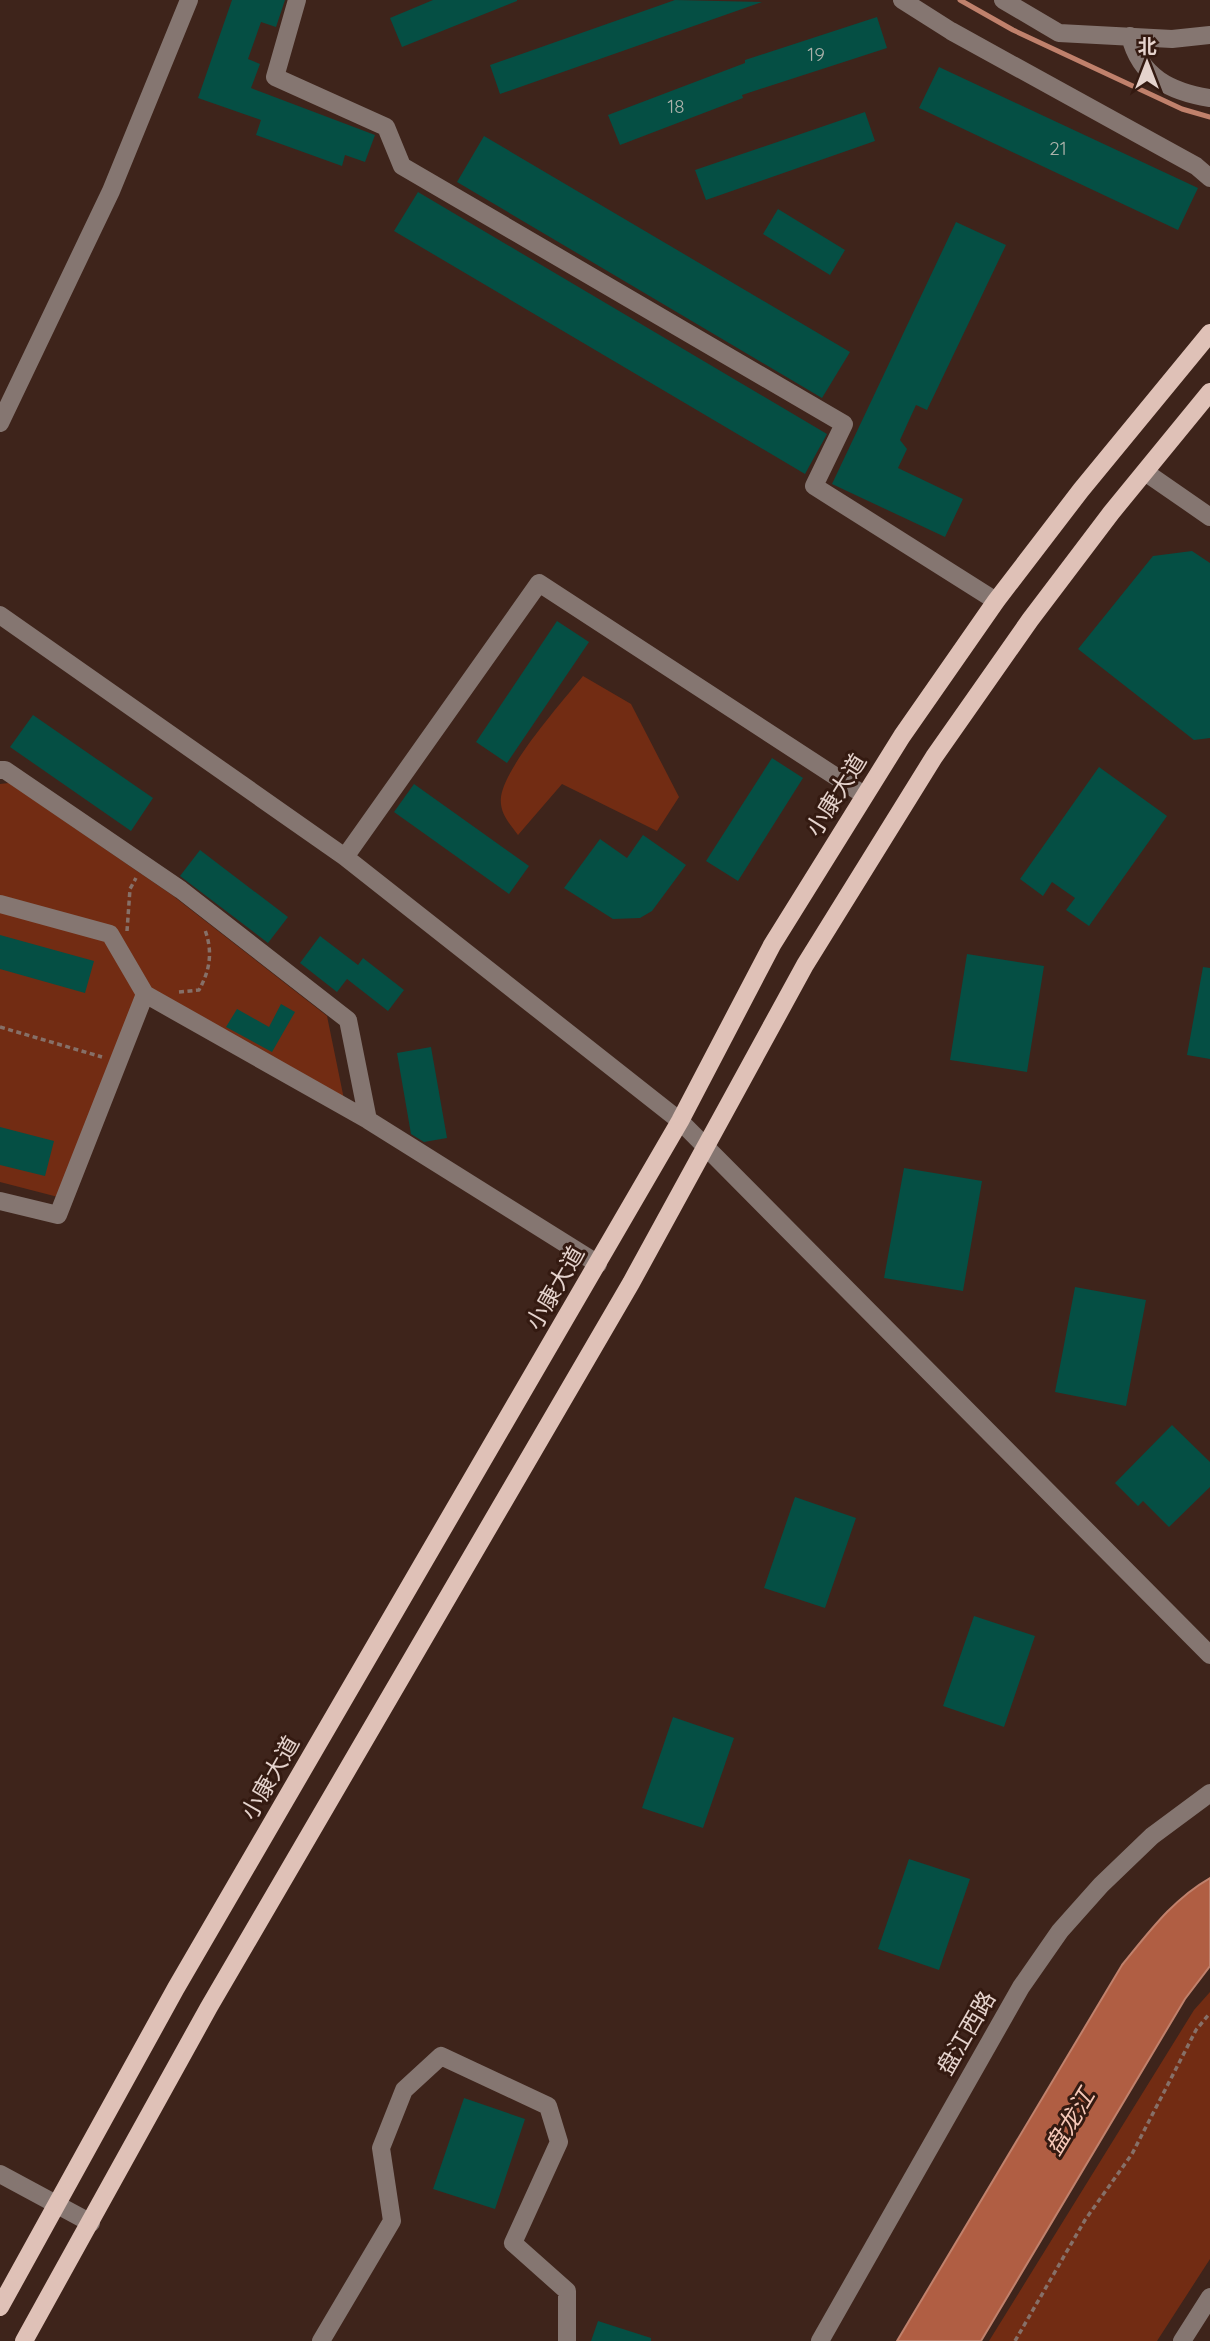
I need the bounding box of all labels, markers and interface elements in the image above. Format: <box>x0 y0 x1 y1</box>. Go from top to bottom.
north arrow <box>1112 28 1182 98</box>
text: 北 <box>1137 34 1157 58</box>
house number: 19 <box>807 42 825 66</box>
house number: 18 <box>667 94 685 118</box>
house number: 21 <box>1049 136 1067 160</box>
street label: 小康大道 <box>799 748 872 841</box>
street label: 小康大道 <box>519 1241 590 1335</box>
street label: 小康大道 <box>234 1731 305 1825</box>
street label: 盘江西路 <box>930 1986 1001 2080</box>
water label: 盘龙江 <box>1038 2080 1102 2160</box>

